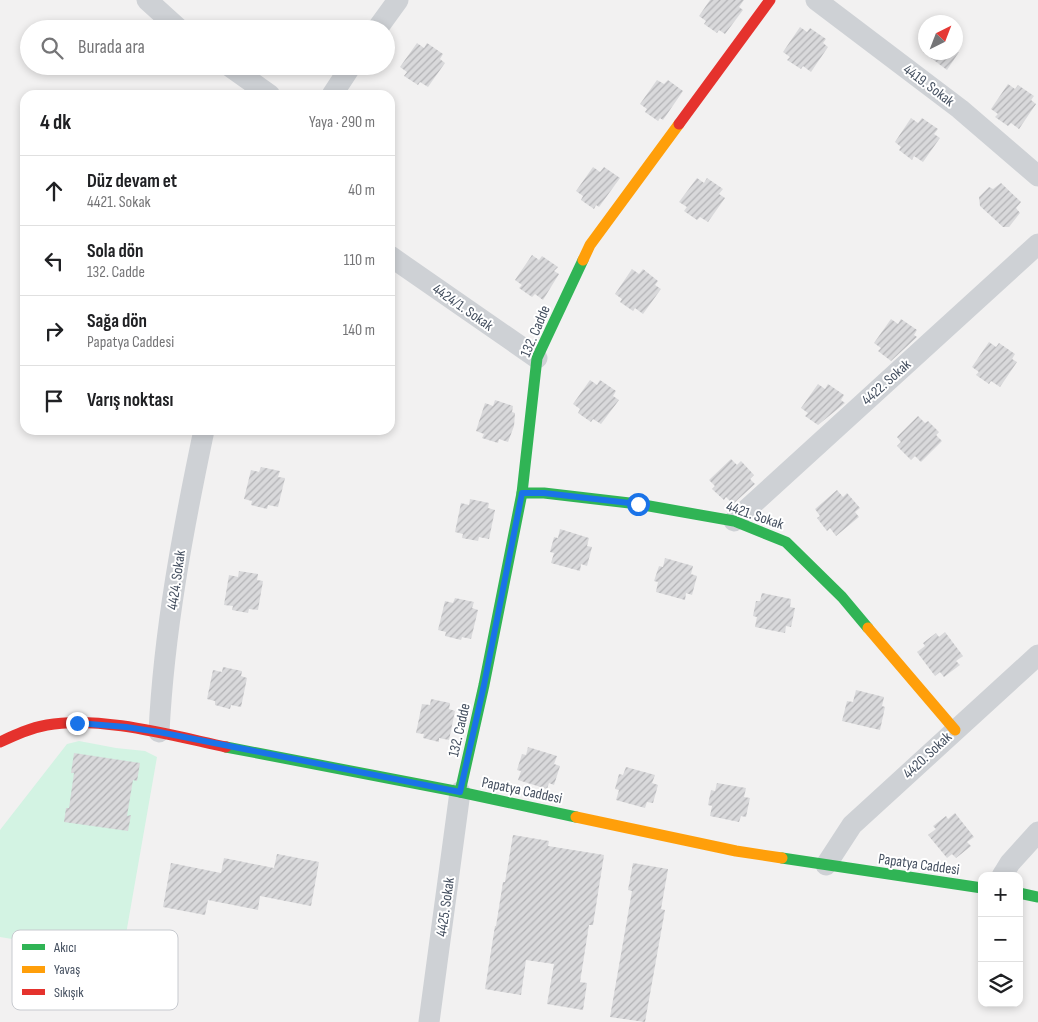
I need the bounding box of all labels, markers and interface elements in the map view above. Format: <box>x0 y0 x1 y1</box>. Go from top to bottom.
north arrow <box>918 15 963 60</box>
search box <box>20 20 395 75</box>
icon: search <box>38 34 66 62</box>
text: Burada ara <box>78 36 145 59</box>
street label: 4419. Sokak <box>899 60 958 111</box>
text: 4 dk <box>40 110 71 135</box>
text: Yaya · 290 m <box>309 113 375 132</box>
text: Düz devam et <box>87 170 177 193</box>
icon: ahead <box>40 177 68 205</box>
text: 40 m <box>348 181 375 200</box>
text: 4421. Sokak <box>87 193 151 212</box>
text: Sola dön <box>87 240 143 263</box>
icon: left <box>40 247 68 275</box>
text: 110 m <box>344 251 375 270</box>
text: 132. Cadde <box>87 263 145 282</box>
street label: 4424/1. Sokak <box>429 280 497 335</box>
street label: 132. Cadde <box>516 302 555 360</box>
text: Sağa dön <box>87 310 147 333</box>
icon: right <box>40 317 68 345</box>
text: 140 m <box>343 321 375 340</box>
text: Papatya Caddesi <box>87 333 174 352</box>
street label: 4422. Sokak <box>858 355 915 410</box>
icon: arrive <box>40 387 68 415</box>
text: Varış noktası <box>87 389 173 412</box>
route start <box>627 493 650 516</box>
street label: 4421. Sokak <box>724 497 786 534</box>
street label: 4424. Sokak <box>163 549 190 611</box>
street label: 132. Cadde <box>444 702 475 759</box>
route end <box>66 712 89 735</box>
street label: 4420. Sokak <box>899 728 956 783</box>
street label: Papatya Caddesi <box>480 773 564 808</box>
street label: Papatya Caddesi <box>877 849 961 880</box>
map controls <box>978 872 1023 1007</box>
button: + <box>978 872 1023 917</box>
street label: 4425. Sokak <box>432 876 459 938</box>
button: − <box>978 917 1023 962</box>
legend <box>12 930 178 1010</box>
text: Akıcı <box>53 939 76 956</box>
text: Yavaş <box>54 961 80 978</box>
button: layers <box>978 962 1023 1007</box>
text: Sıkışık <box>54 984 84 1001</box>

